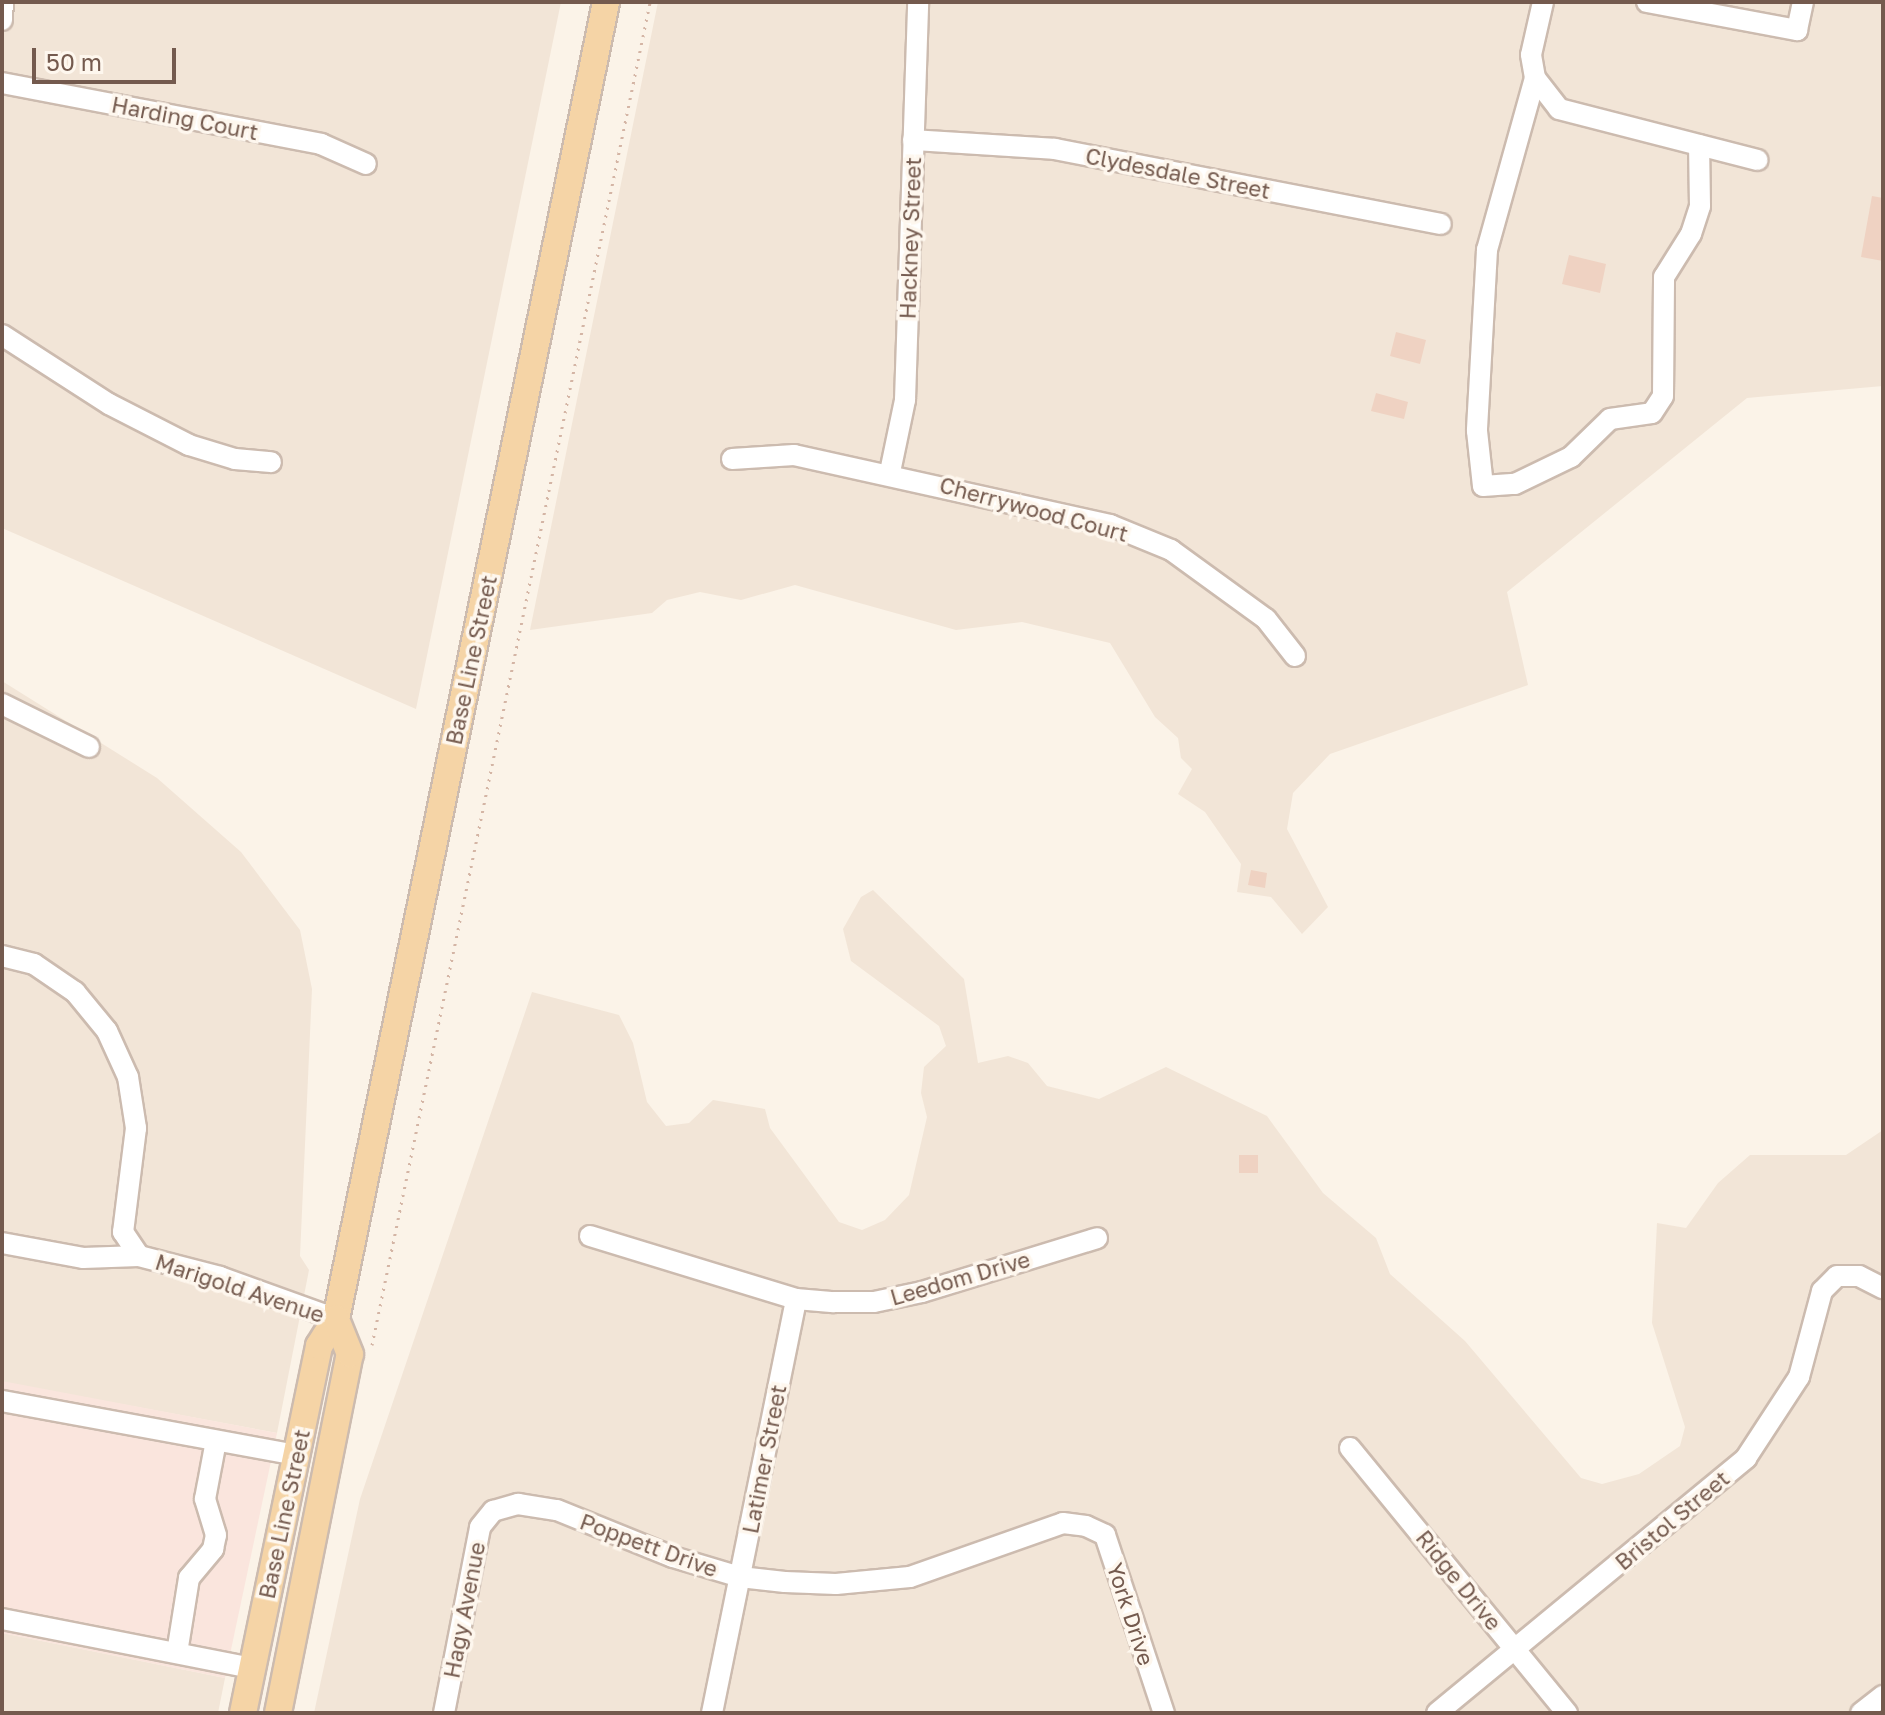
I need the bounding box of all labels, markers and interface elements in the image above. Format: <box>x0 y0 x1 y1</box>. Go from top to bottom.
scale bar <box>36 32 180 82</box>
text: 50 m <box>46 47 102 76</box>
street label: Harding Court <box>109 91 261 145</box>
street label: Clydesdale Street <box>1083 142 1273 204</box>
street label: Hackney Street <box>894 156 926 320</box>
street label: Cherrywood Court <box>937 471 1131 547</box>
street label: Base Line Street <box>440 573 502 747</box>
street label: Leedom Drive <box>887 1245 1033 1311</box>
street label: Marigold Avenue <box>152 1248 328 1328</box>
street label: Latimer Street <box>737 1382 791 1536</box>
street label: Base Line Street <box>253 1427 315 1601</box>
street label: Bristol Street <box>1610 1465 1734 1575</box>
street label: Poppett Drive <box>577 1508 721 1582</box>
street label: Ridge Drive <box>1411 1525 1507 1635</box>
street label: Hagy Avenue <box>438 1540 490 1680</box>
street label: York Drive <box>1102 1559 1160 1669</box>

